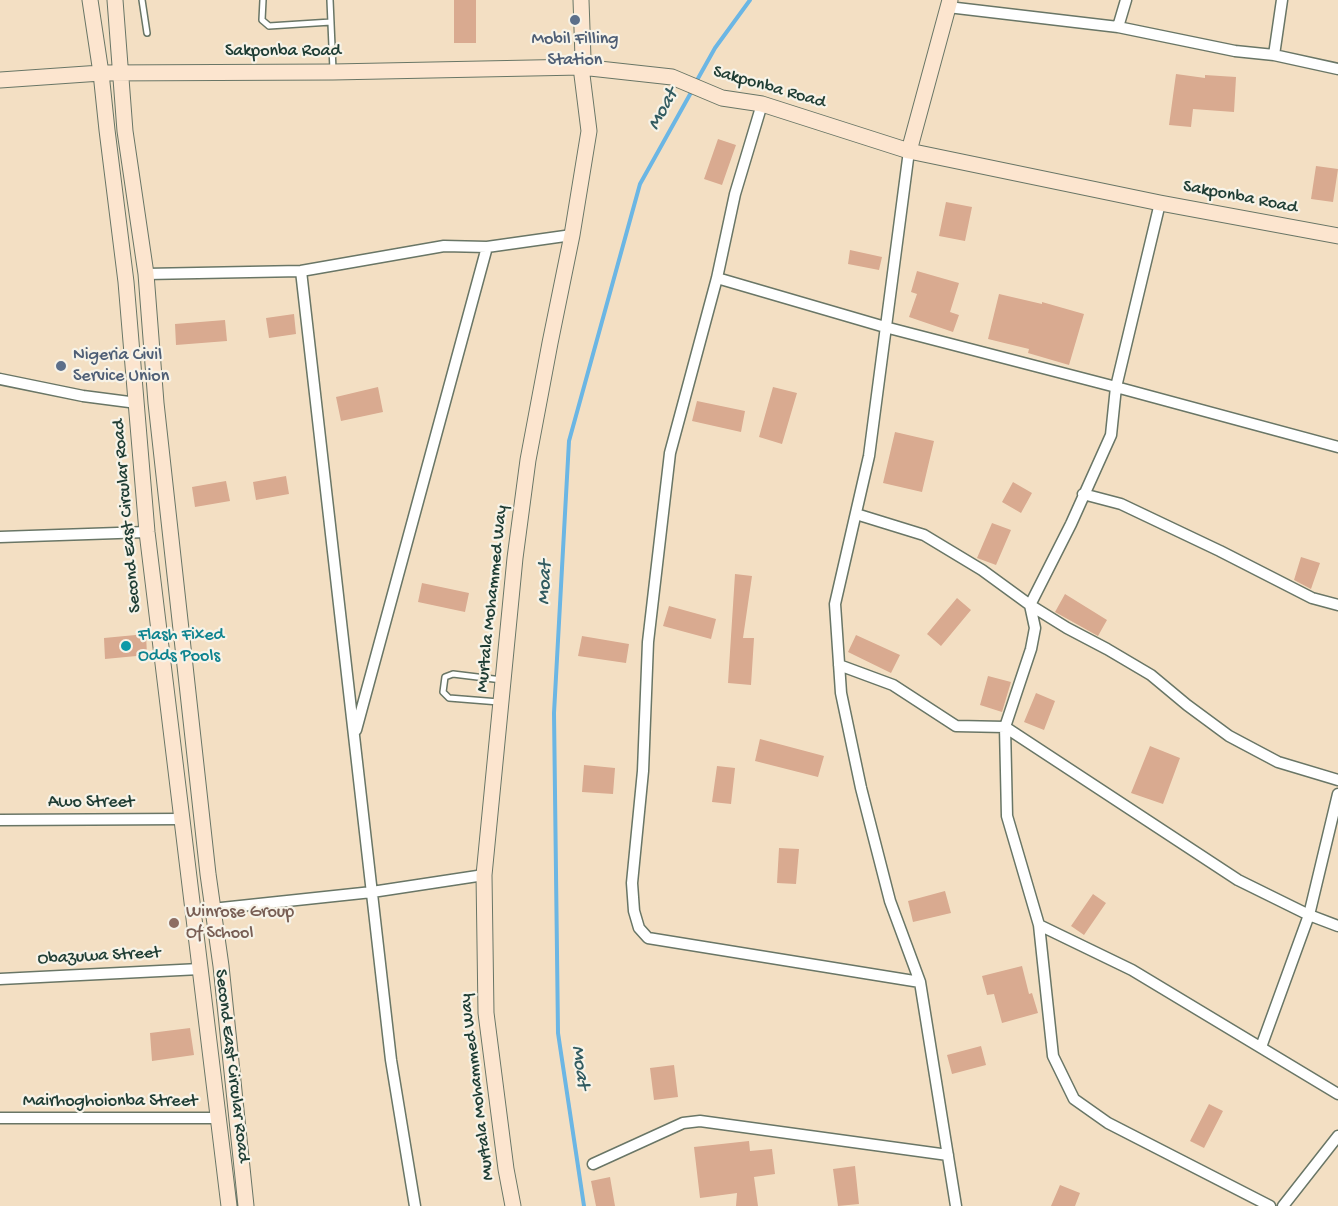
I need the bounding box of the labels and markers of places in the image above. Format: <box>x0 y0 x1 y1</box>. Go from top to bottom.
marker: Mobil Filling Station <box>568 13 582 27</box>
place label: Mobil Filling Station <box>531 29 619 72</box>
place label: Nigeria Civil Service Union <box>73 345 169 388</box>
marker: Nigeria Civil Service Union <box>54 359 68 373</box>
place label: Flash Fixed Odds Pools <box>138 625 224 668</box>
marker: Flash Fixed Odds Pools <box>119 639 133 653</box>
place label: Winrose Group Of School <box>186 902 294 944</box>
marker: Winrose Group Of School <box>167 916 181 930</box>

